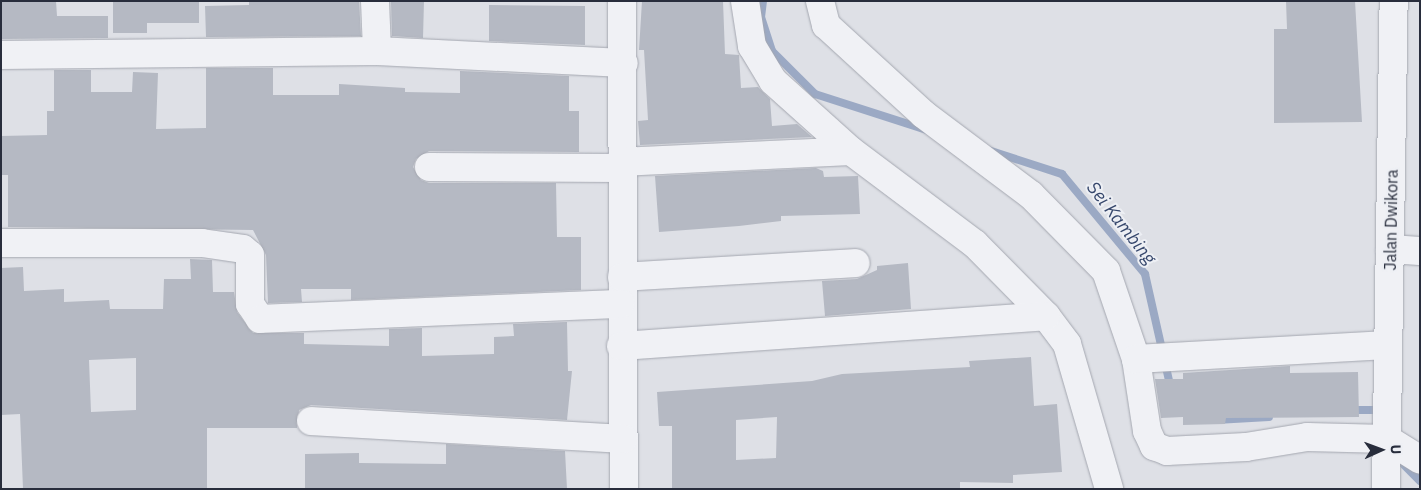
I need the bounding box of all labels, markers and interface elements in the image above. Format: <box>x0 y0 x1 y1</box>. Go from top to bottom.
street label: Jalan Dwikora <box>1381 169 1401 271</box>
water label: Sei Kambing <box>1082 177 1160 269</box>
north arrow <box>1356 425 1406 475</box>
text: U <box>1387 444 1405 455</box>

